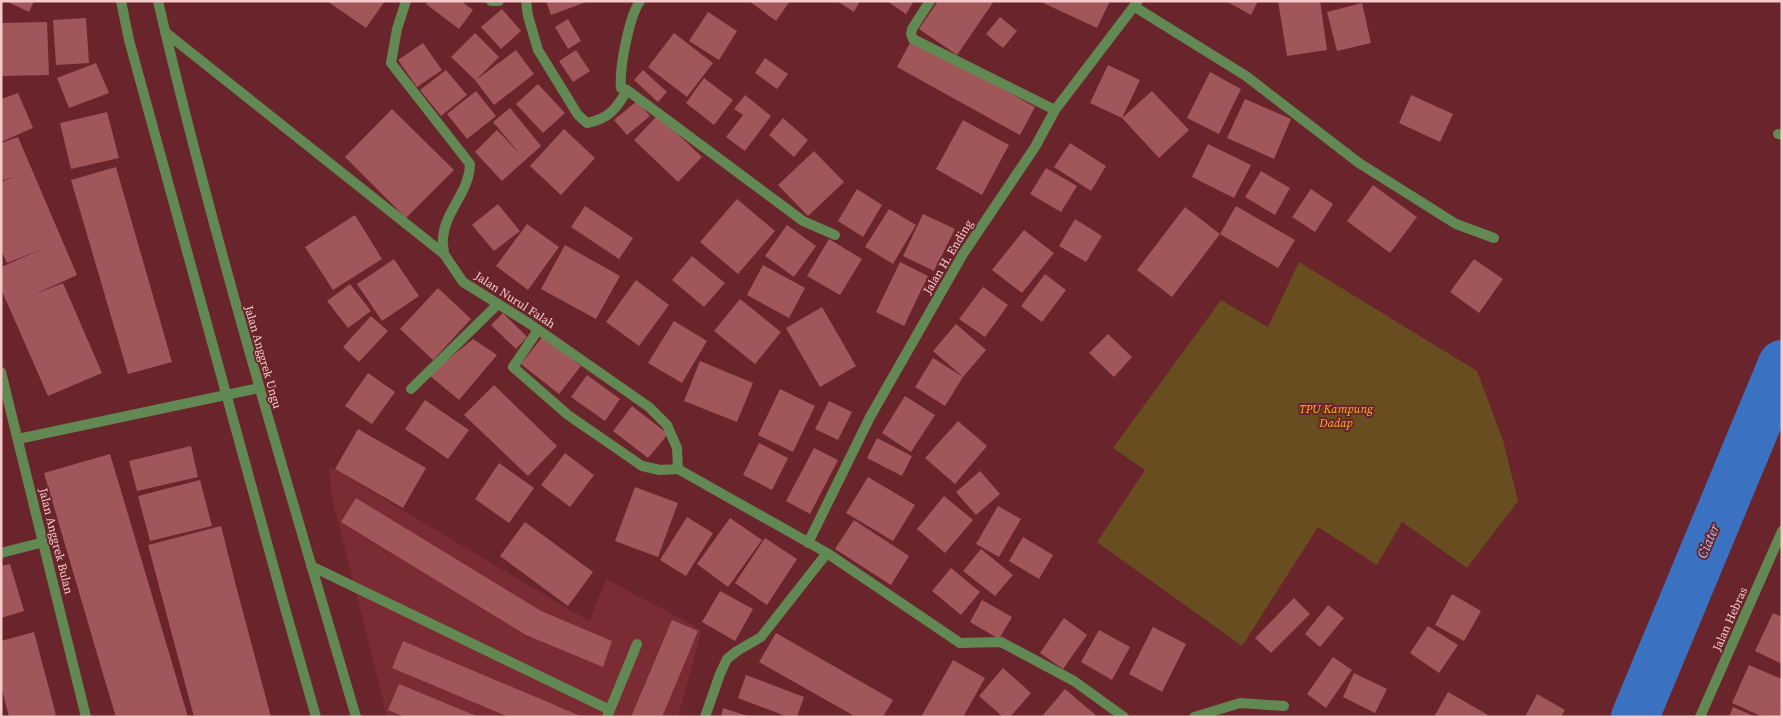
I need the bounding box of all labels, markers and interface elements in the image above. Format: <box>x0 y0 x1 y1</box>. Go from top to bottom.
street label: Jalan H. Ending <box>919 217 977 298</box>
street label: Jalan Nurul Falah <box>471 267 558 332</box>
street label: Jalan Anggrek Ungu <box>240 303 285 410</box>
park label: TPU Kampung Dadap <box>1299 401 1374 431</box>
street label: Jalan Anggrek Bulan <box>35 485 77 596</box>
water label: Ciater <box>1692 520 1724 561</box>
street label: Jalan Hebras <box>1708 585 1751 654</box>

